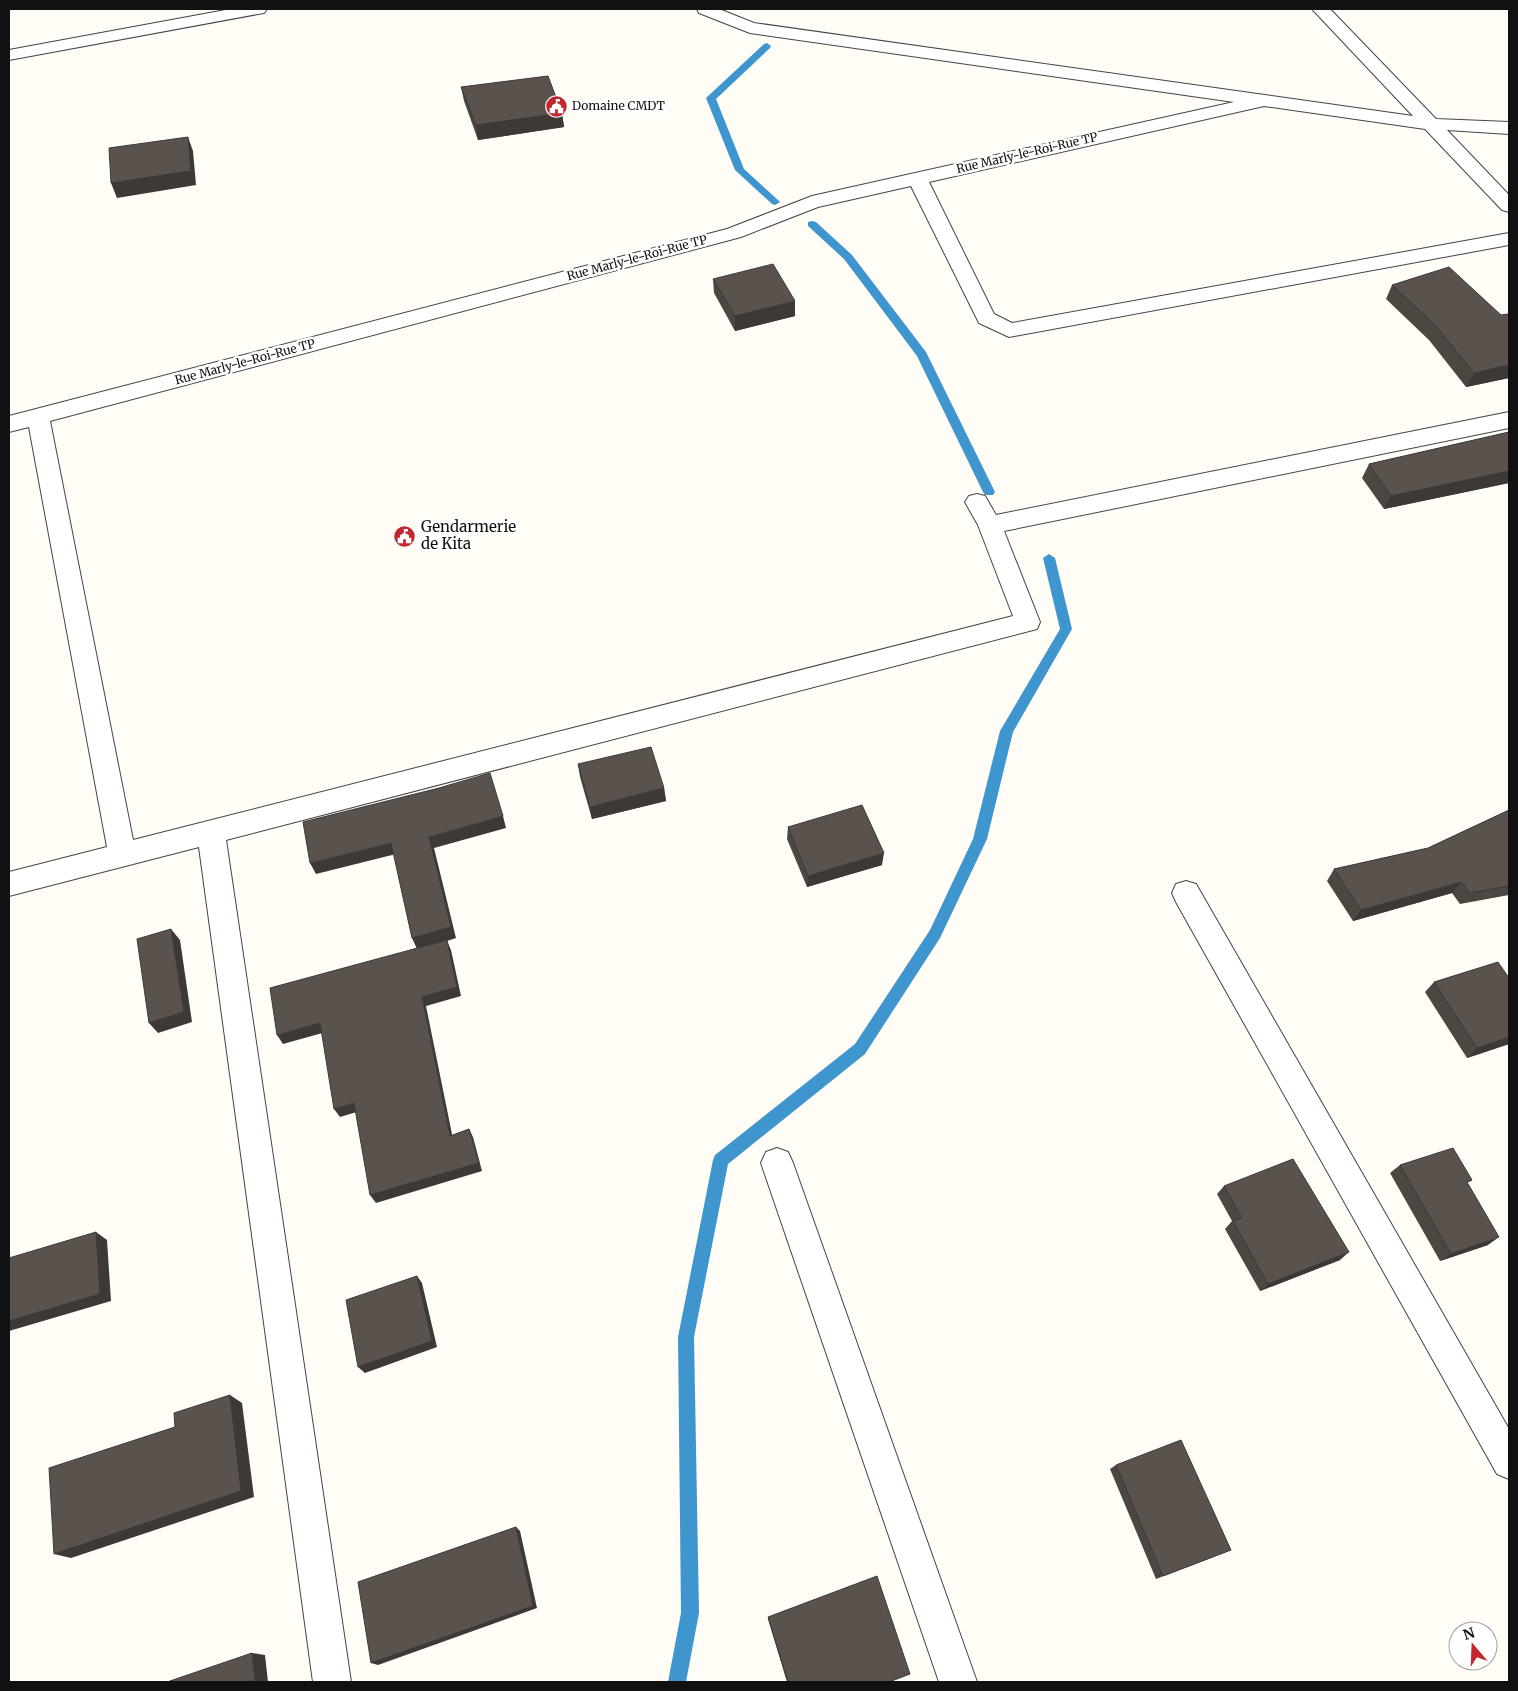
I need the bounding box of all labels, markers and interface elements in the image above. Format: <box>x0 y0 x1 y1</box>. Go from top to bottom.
public building icon: Domaine CMDT <box>544 94 568 118</box>
place label: Domaine CMDT <box>572 98 665 113</box>
street label: Rue Marly-le-Roi-Rue TP <box>955 129 1099 176</box>
street label: Rue Marly-le-Roi-Rue TP <box>565 231 709 283</box>
street label: Rue Marly-le-Roi-Rue TP <box>173 335 317 387</box>
place label: Gendarmerie de Kita <box>421 517 516 553</box>
public building icon: Gendarmerie de Kita <box>393 524 417 548</box>
north arrow <box>1448 1621 1498 1671</box>
text: N <box>1461 1623 1477 1644</box>

